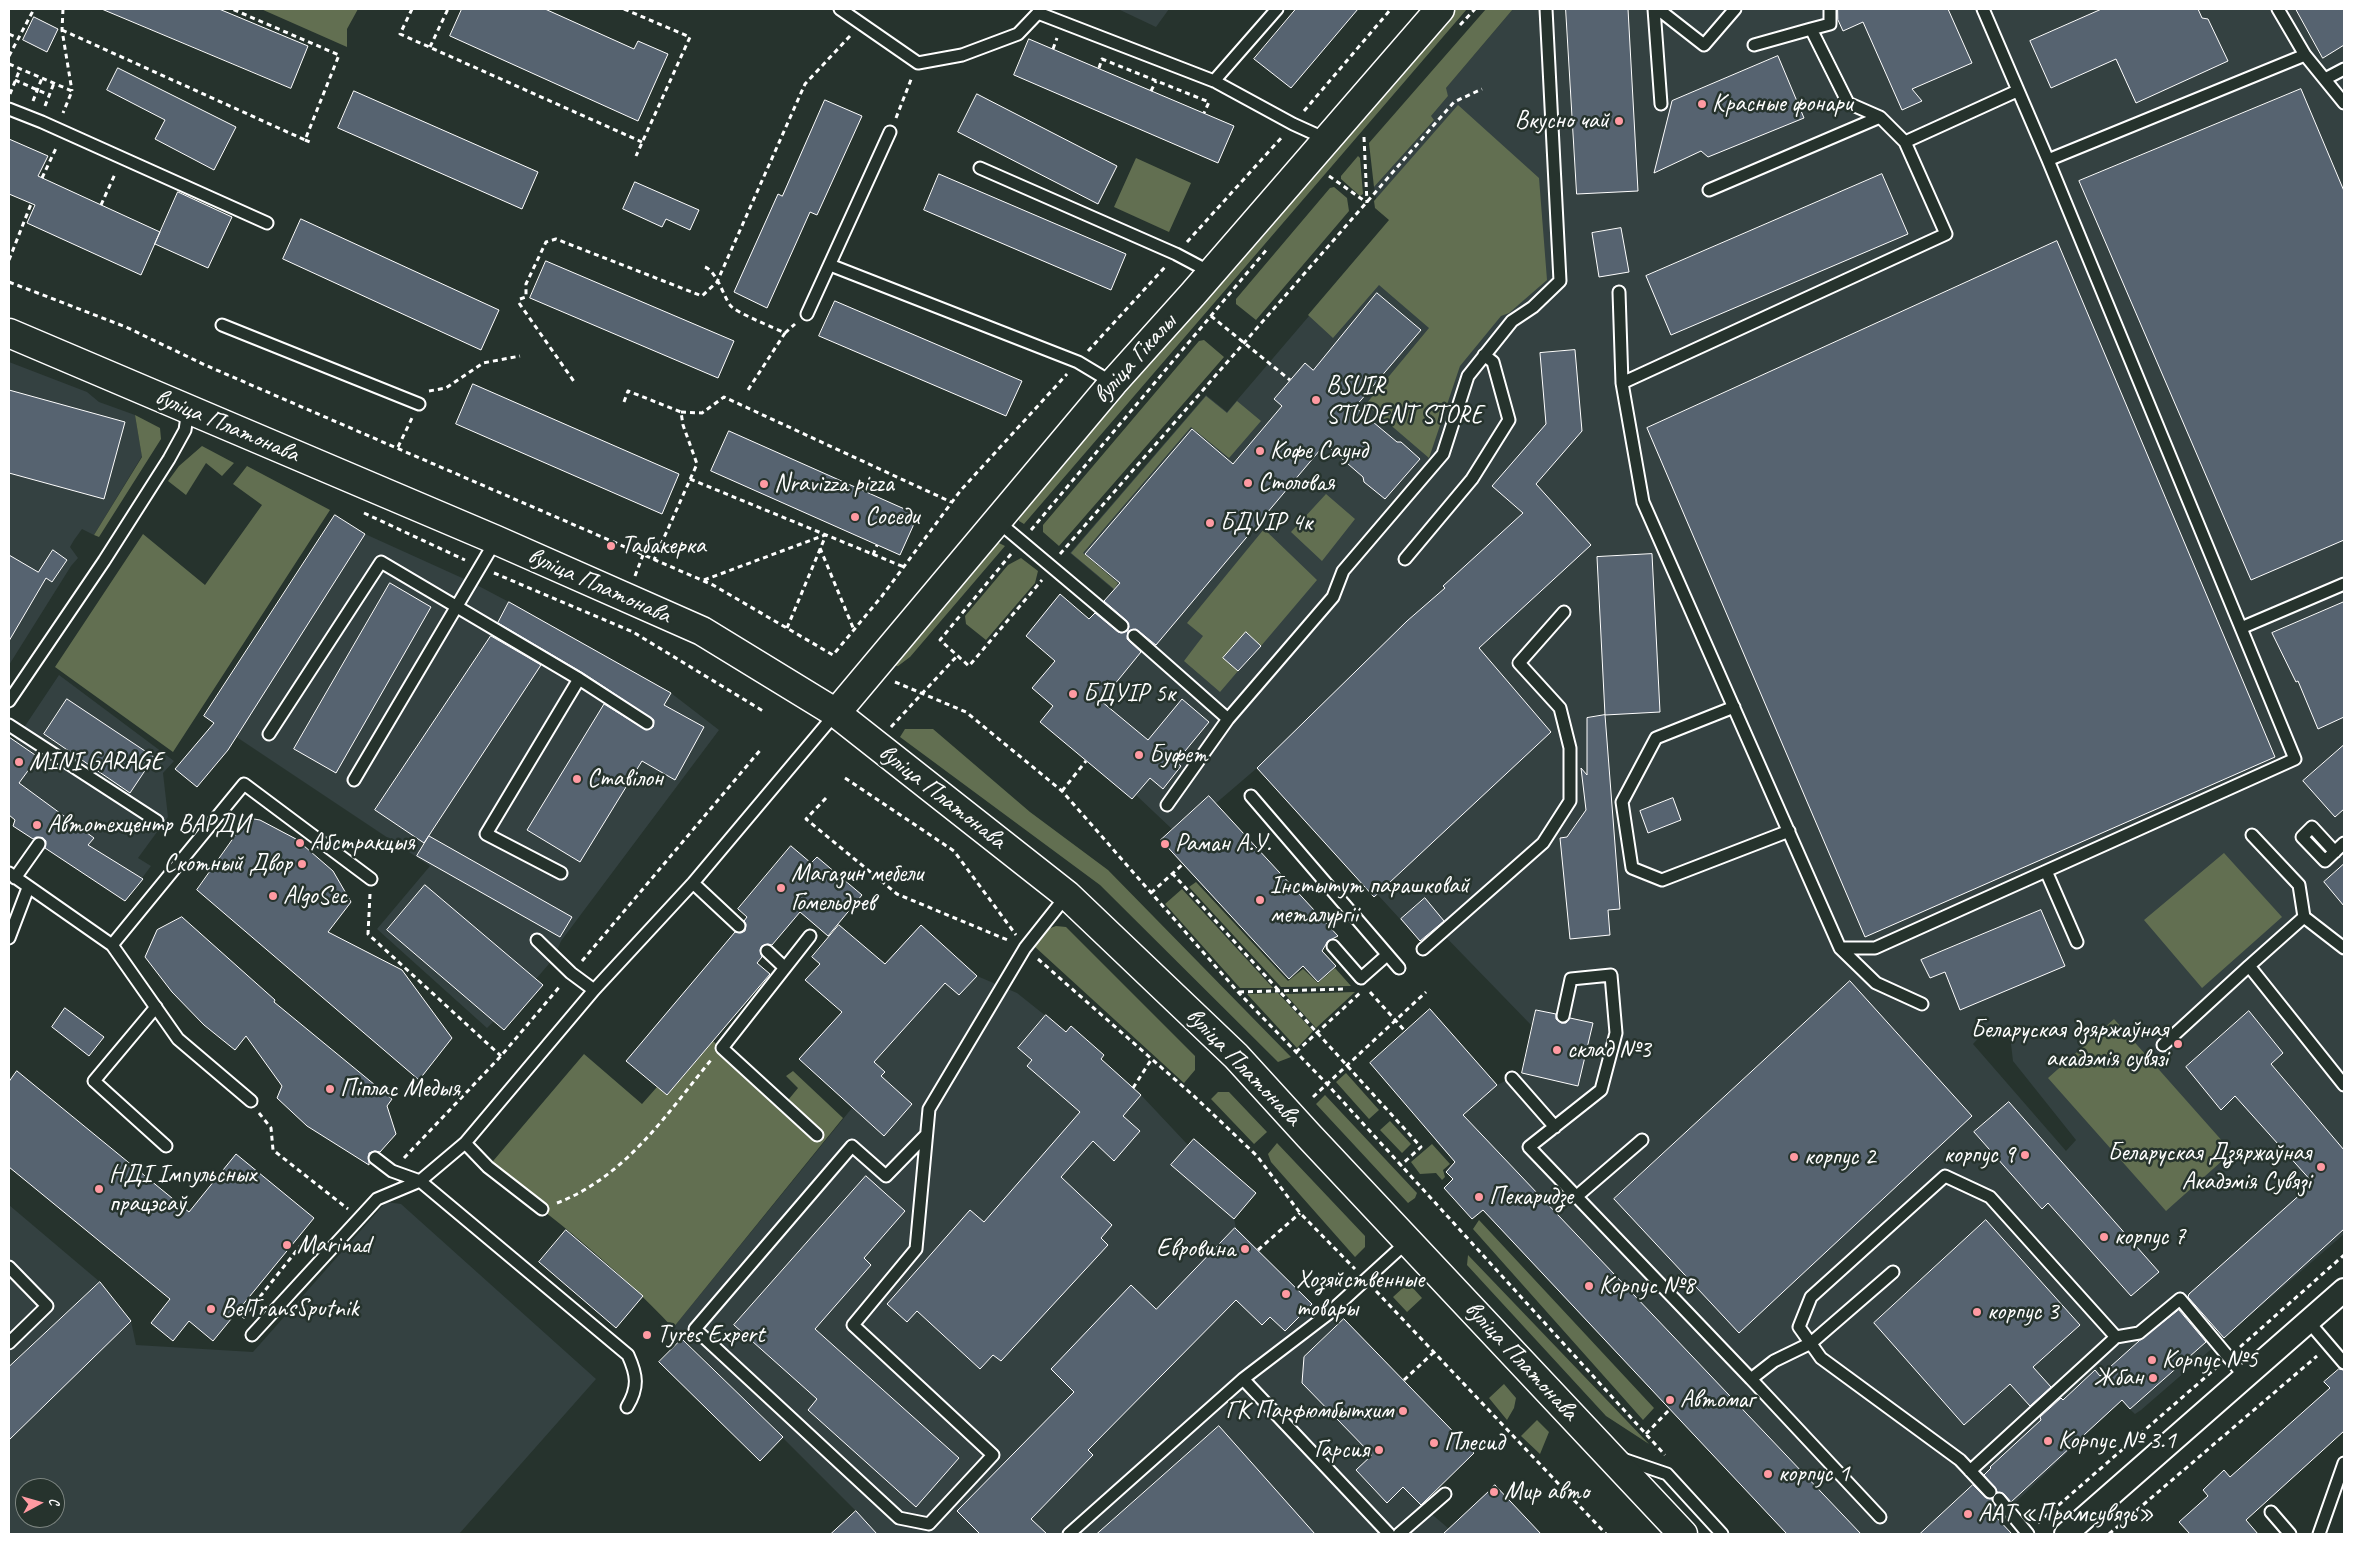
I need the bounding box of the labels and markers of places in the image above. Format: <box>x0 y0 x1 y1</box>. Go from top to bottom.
place label: Красные фонари <box>1712 89 1852 119</box>
marker: Красные фонари <box>1696 98 1708 110</box>
place label: Вкусно чай <box>1515 106 1609 136</box>
marker: Вкусно чай <box>1613 115 1625 127</box>
place label: BSUIR STUDENT STORE <box>1326 371 1483 430</box>
marker: BSUIR STUDENT STORE <box>1310 394 1322 406</box>
place label: Кофе Саунд <box>1270 436 1368 466</box>
marker: Кофе Саунд <box>1254 445 1266 457</box>
place label: Столовая <box>1258 468 1335 498</box>
place label: Nravizza pizza <box>774 469 894 499</box>
marker: Столовая <box>1242 477 1254 489</box>
marker: Nravizza pizza <box>758 478 770 490</box>
place label: Соседи <box>865 502 919 532</box>
place label: БДУІР 4к <box>1220 508 1312 538</box>
marker: Соседи <box>849 511 861 523</box>
marker: БДУІР 4к <box>1204 517 1216 529</box>
place label: Табакерка <box>621 531 706 561</box>
marker: Табакерка <box>605 540 617 552</box>
place label: БДУІР 5к <box>1083 679 1175 709</box>
marker: БДУІР 5к <box>1067 688 1079 700</box>
place label: Буфет <box>1149 740 1207 770</box>
place label: MINI GARAGE <box>29 747 163 777</box>
marker: Буфет <box>1133 749 1145 761</box>
marker: MINI GARAGE <box>13 756 25 768</box>
place label: Ставілон <box>587 764 663 794</box>
marker: Ставілон <box>571 773 583 785</box>
place label: Автотехцентр ВАРДИ <box>47 810 249 840</box>
marker: Автотехцентр ВАРДИ <box>31 819 43 831</box>
place label: Абстракцыя <box>310 828 415 858</box>
place label: Раман А.У. <box>1175 829 1271 859</box>
marker: Абстракцыя <box>294 837 306 849</box>
marker: Раман А.У. <box>1159 838 1171 850</box>
place label: Скотный Двор <box>163 849 292 879</box>
marker: Скотный Двор <box>296 858 308 870</box>
place label: Магазин мебели Гомельдрев <box>791 859 923 918</box>
place label: Інстытут парашковай металургіі <box>1270 871 1469 930</box>
place label: AlgoSec <box>283 881 347 911</box>
marker: Магазин мебели Гомельдрев <box>775 882 787 894</box>
marker: AlgoSec <box>267 890 279 902</box>
marker: Інстытут парашковай металургіі <box>1254 894 1266 906</box>
place label: Беларуская дзяржаўная акадэмія сувязі <box>1971 1015 2168 1074</box>
place label: склад №3 <box>1567 1035 1651 1065</box>
marker: Беларуская дзяржаўная акадэмія сувязі <box>2172 1038 2184 1050</box>
marker: склад №3 <box>1551 1044 1563 1056</box>
place label: Піплас Медыя <box>340 1074 460 1104</box>
marker: Піплас Медыя <box>324 1083 336 1095</box>
place label: Беларуская Дзяржаўная Акадэмія Сувязі <box>2108 1138 2311 1197</box>
place label: корпус 9 <box>1943 1140 2015 1170</box>
place label: корпус 2 <box>1804 1142 1876 1172</box>
marker: корпус 9 <box>2019 1149 2031 1161</box>
marker: корпус 2 <box>1788 1151 1800 1163</box>
place label: НДІ Імпульсных працэсаў <box>109 1160 256 1219</box>
marker: Беларуская Дзяржаўная Акадэмія Сувязі <box>2315 1161 2327 1173</box>
place label: Пекаридзе <box>1489 1182 1573 1212</box>
marker: НДІ Імпульсных працэсаў <box>93 1183 105 1195</box>
marker: Пекаридзе <box>1473 1191 1485 1203</box>
place label: корпус 7 <box>2114 1222 2186 1252</box>
place label: Marinad <box>297 1230 371 1260</box>
marker: корпус 7 <box>2098 1231 2110 1243</box>
place label: Евровина <box>1156 1234 1235 1264</box>
marker: Marinad <box>281 1239 293 1251</box>
marker: Евровина <box>1239 1243 1251 1255</box>
place label: Хозяйственные товары <box>1296 1265 1424 1324</box>
place label: Корпус №8 <box>1599 1271 1695 1301</box>
marker: Корпус №8 <box>1583 1280 1595 1292</box>
marker: Хозяйственные товары <box>1280 1288 1292 1300</box>
place label: BelTransSputnik <box>221 1294 359 1324</box>
place label: корпус 3 <box>1987 1297 2059 1327</box>
marker: BelTransSputnik <box>205 1303 217 1315</box>
marker: корпус 3 <box>1971 1306 1983 1318</box>
place label: Tyres Expert <box>657 1320 764 1350</box>
marker: Tyres Expert <box>641 1329 653 1341</box>
place label: Корпус №5 <box>2162 1345 2258 1375</box>
marker: Корпус №5 <box>2146 1354 2158 1366</box>
place label: Жбан <box>2094 1363 2143 1393</box>
marker: Жбан <box>2147 1372 2159 1384</box>
place label: Автомаг <box>1680 1385 1754 1415</box>
marker: Автомаг <box>1664 1394 1676 1406</box>
place label: ГК Парфюмбытхим <box>1225 1396 1393 1426</box>
marker: ГК Парфюмбытхим <box>1397 1405 1409 1417</box>
place label: Корпус № 3.1 <box>2058 1426 2176 1456</box>
place label: Плесид <box>1444 1428 1504 1458</box>
place label: Гарсия <box>1314 1435 1369 1465</box>
marker: Корпус № 3.1 <box>2042 1435 2054 1447</box>
marker: Плесид <box>1428 1437 1440 1449</box>
marker: Гарсия <box>1373 1444 1385 1456</box>
place label: корпус 1 <box>1778 1459 1850 1489</box>
marker: корпус 1 <box>1762 1468 1774 1480</box>
place label: Мир авто <box>1504 1477 1589 1507</box>
marker: Мир авто <box>1488 1486 1500 1498</box>
place label: ААТ «Прамсувязь» <box>1978 1499 2154 1529</box>
marker: ААТ «Прамсувязь» <box>1962 1508 1974 1520</box>

